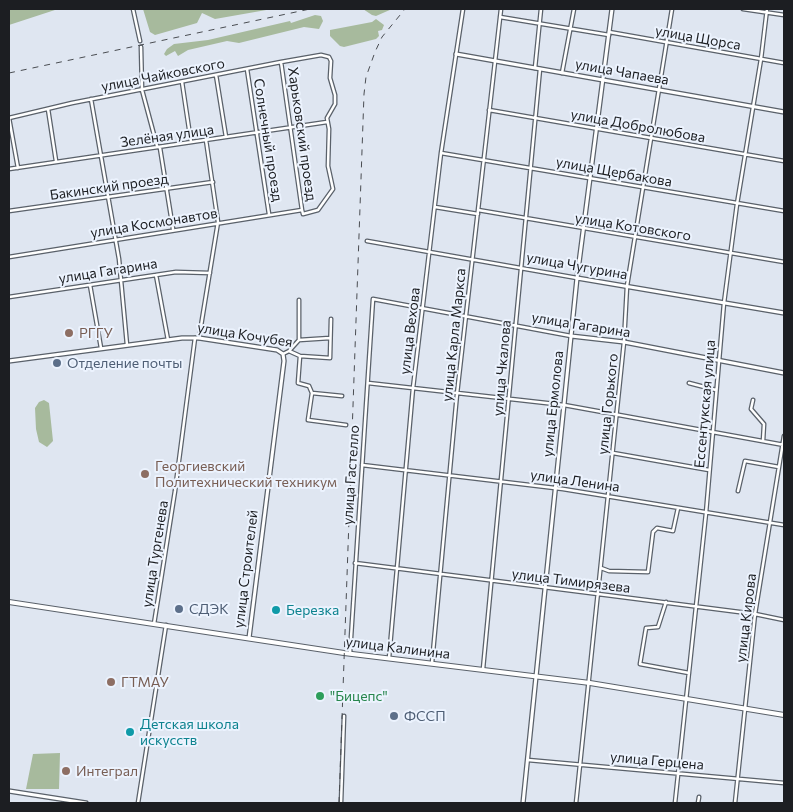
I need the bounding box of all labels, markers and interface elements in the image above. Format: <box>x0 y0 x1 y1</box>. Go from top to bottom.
street label: улица Щорса <box>654 22 742 54</box>
street label: улица Чайковского <box>100 55 226 95</box>
street label: улица Чапаева <box>574 55 670 89</box>
street label: Харьковский проезд <box>284 66 320 202</box>
street label: Солнечный проезд <box>250 77 286 203</box>
street label: улица Добролюбова <box>569 106 707 146</box>
street label: Зелёная улица <box>119 121 215 151</box>
street label: улица Щербакова <box>555 154 673 190</box>
street label: Бакинский проезд <box>49 170 169 204</box>
street label: улица Космонавтов <box>89 205 219 241</box>
street label: улица Котовского <box>574 210 692 244</box>
street label: улица Чугурина <box>525 249 629 283</box>
street label: улица Гагарина <box>57 255 159 287</box>
street label: улица Карла Маркса <box>439 268 469 402</box>
street label: улица Вехова <box>396 287 424 375</box>
street label: улица Гагарина <box>530 309 632 341</box>
street label: улица Кочубея <box>196 319 294 351</box>
street label: улица Чкалова <box>489 319 515 417</box>
place label: РГГУ <box>79 325 113 341</box>
marker: РГГУ <box>63 327 75 339</box>
street label: Ессентукская улица <box>691 339 719 469</box>
street label: улица Ермолова <box>539 350 567 458</box>
street label: улица Горького <box>594 353 622 455</box>
place label: Отделение почты <box>67 355 182 371</box>
marker: Отделение почты <box>51 357 63 369</box>
street label: улица Гастелло <box>339 424 363 526</box>
place label: Георгиевский Политехнический техникум <box>155 458 337 491</box>
street label: улица Ленина <box>529 466 621 496</box>
marker: Георгиевский Политехнический техникум <box>139 468 151 480</box>
street label: улица Тургенева <box>138 499 172 609</box>
street label: улица Строителей <box>230 509 262 629</box>
street label: улица Тимирязева <box>511 565 631 597</box>
street label: улица Кирова <box>732 572 760 664</box>
place label: СДЭК <box>189 601 229 617</box>
place label: Березка <box>286 602 339 618</box>
marker: СДЭК <box>173 603 185 615</box>
marker: Березка <box>270 604 282 616</box>
street label: улица Калинина <box>345 633 451 663</box>
place label: ГТМАУ <box>121 674 169 690</box>
marker: ГТМАУ <box>105 676 117 688</box>
place label: "Бицепс" <box>330 688 388 704</box>
marker: "Бицепс" <box>314 690 326 702</box>
place label: ФССП <box>404 708 446 724</box>
marker: ФССП <box>388 710 400 722</box>
place label: Детская школа искусств <box>140 716 239 749</box>
marker: Детская школа искусств <box>124 726 136 738</box>
street label: улица Герцена <box>609 749 705 773</box>
place label: Интеграл <box>76 763 138 779</box>
marker: Интеграл <box>60 765 72 777</box>

